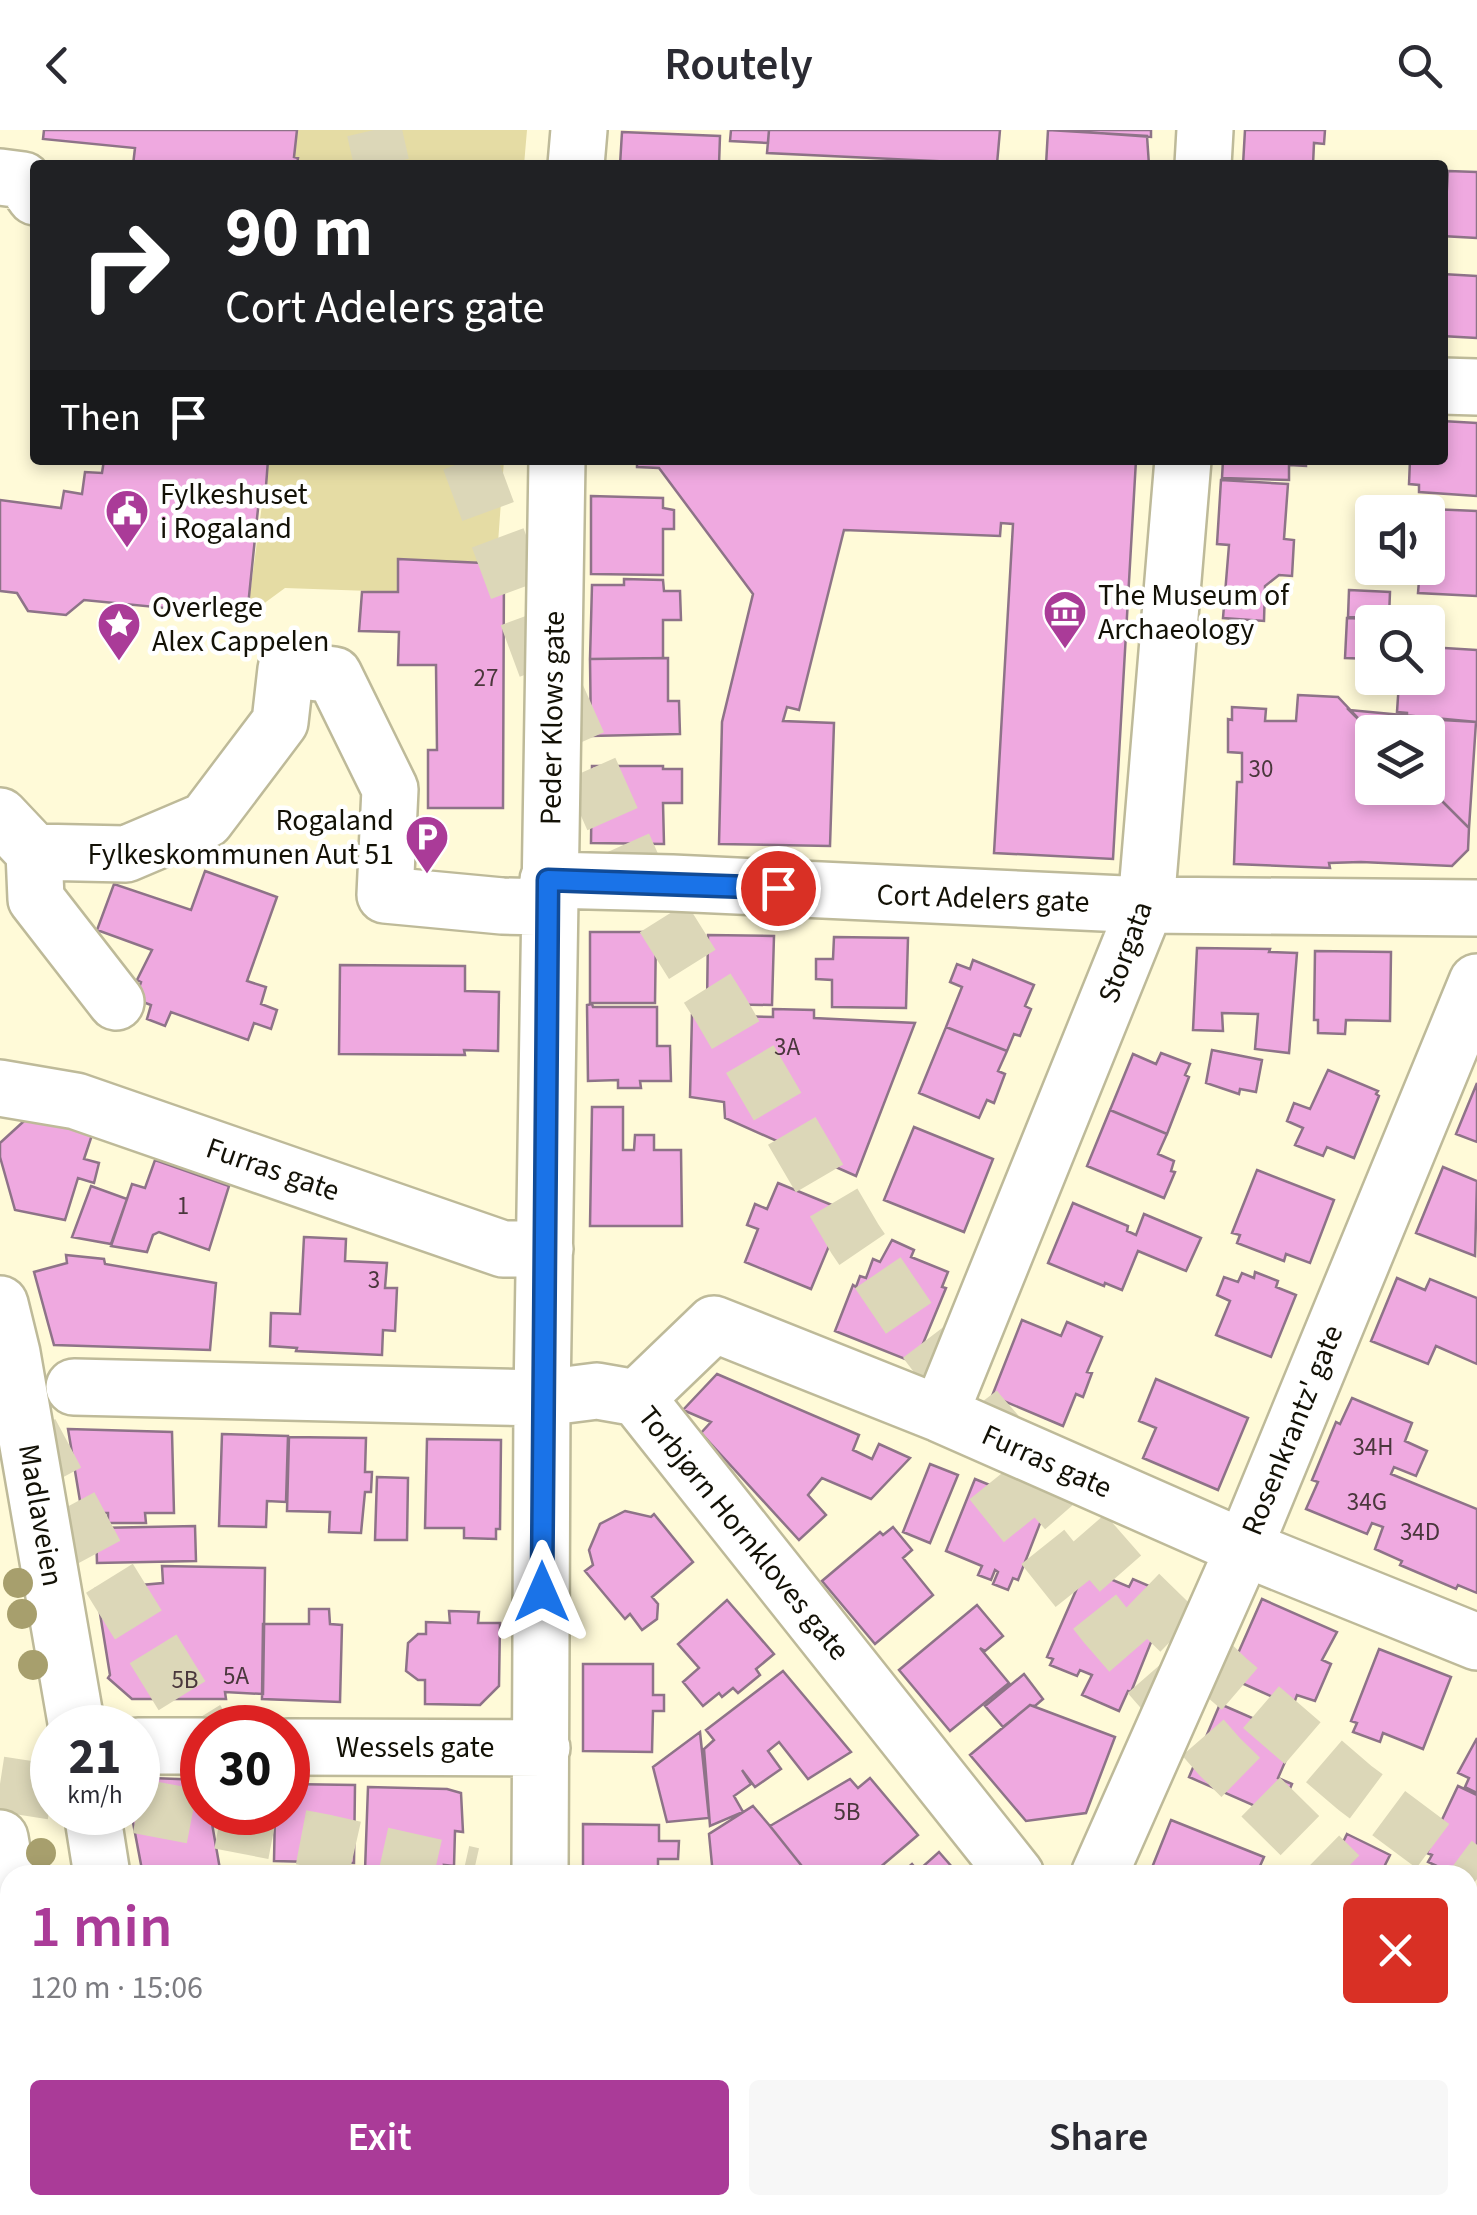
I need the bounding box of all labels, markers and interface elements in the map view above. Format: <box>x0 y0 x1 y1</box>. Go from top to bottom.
text: Routely <box>664 33 813 97</box>
icon: back <box>30 38 85 93</box>
icon: search <box>1392 38 1447 93</box>
text: 90 m <box>225 183 373 283</box>
icon: right <box>60 200 190 330</box>
text: Cort Adelers gate <box>225 276 545 340</box>
icon: arrive <box>161 390 216 445</box>
text: Then <box>60 391 141 445</box>
place label: Fylkeshuset i Rogaland <box>160 473 308 550</box>
public building icon: Fylkeshuset i Rogaland <box>104 488 150 549</box>
map controls <box>1355 495 1445 805</box>
button: sound <box>1355 495 1445 585</box>
place label: The Museum of Archaeology <box>1098 574 1290 651</box>
place label: Overlege Alex Cappelen <box>152 586 329 663</box>
museum icon: The Museum of Archaeology <box>1042 589 1088 650</box>
place icon: Overlege Alex Cappelen <box>96 601 142 662</box>
button: search <box>1355 605 1445 695</box>
street label: Peder Klows gate <box>529 610 576 826</box>
house number: 27 <box>474 660 498 696</box>
button: layers <box>1355 715 1445 805</box>
house number: 30 <box>1249 751 1273 787</box>
place label: Rogaland Fylkeskommunen Aut 51 <box>88 799 394 876</box>
parking icon: Rogaland Fylkeskommunen Aut 51 <box>404 814 450 875</box>
pin <box>736 846 821 931</box>
icon: arrive <box>751 861 806 916</box>
street label: Cort Adelers gate <box>876 873 1090 924</box>
street label: Storgata <box>1087 895 1164 1009</box>
house number: 3A <box>774 1029 800 1065</box>
street label: Furras gate <box>200 1127 345 1212</box>
house number: 1 <box>177 1188 189 1224</box>
house number: 3 <box>368 1262 380 1298</box>
street label: Rosenkrantz' gate <box>1231 1319 1354 1542</box>
street label: Torbjørn Hornkloves gate <box>627 1397 860 1670</box>
street label: Furras gate <box>975 1414 1119 1509</box>
house number: 34H <box>1352 1429 1394 1465</box>
street label: Madlaveien <box>7 1441 74 1590</box>
house number: 34G <box>1347 1484 1387 1520</box>
house number: 34D <box>1400 1514 1440 1550</box>
position arrow <box>490 1540 594 1644</box>
house number: 5A <box>223 1658 249 1694</box>
house number: 5B <box>171 1662 199 1698</box>
speed limit sign: 30 <box>180 1705 310 1835</box>
text: 21 <box>69 1722 121 1793</box>
street label: Wessels gate <box>336 1726 494 1769</box>
text: km/h <box>67 1777 123 1813</box>
house number: 5B <box>833 1794 861 1830</box>
text: 1 min <box>30 1885 173 1970</box>
button: close <box>1343 1898 1448 2003</box>
text: 120 m · 15:06 <box>30 1965 203 2011</box>
button: Exit <box>30 2080 729 2195</box>
button: Share <box>749 2080 1448 2195</box>

